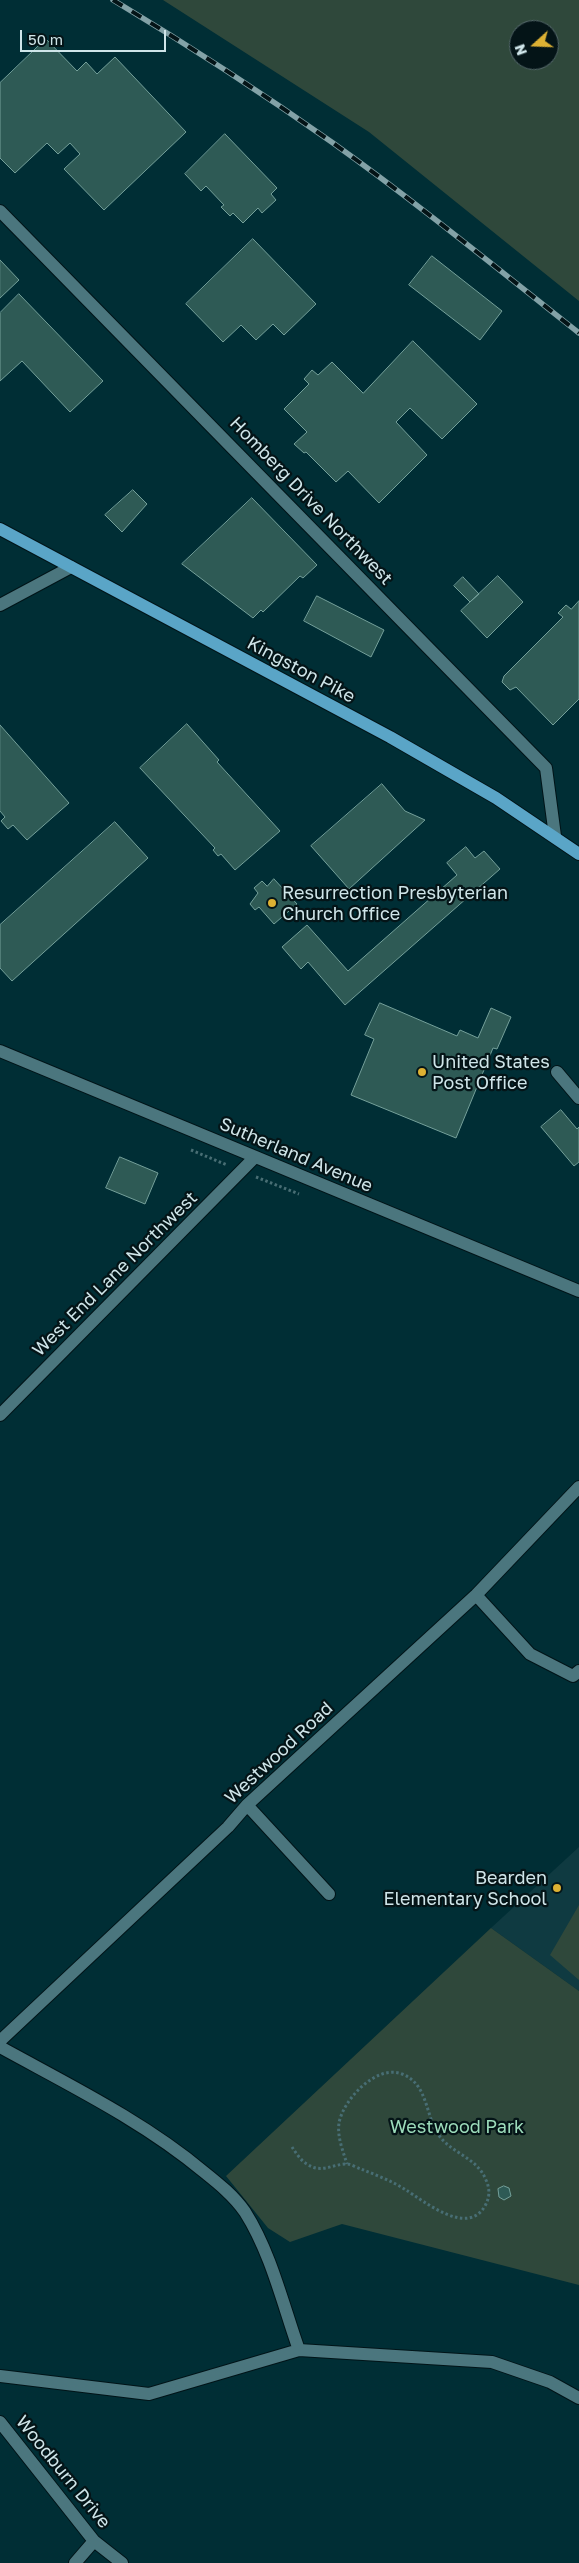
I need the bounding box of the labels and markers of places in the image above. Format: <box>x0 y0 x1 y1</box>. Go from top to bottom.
place label: Resurrection Presbyterian Church Office <box>282 882 508 924</box>
marker: Resurrection Presbyterian Church Office <box>266 897 278 909</box>
place label: United States Post Office <box>432 1051 550 1094</box>
marker: United States Post Office <box>416 1066 428 1078</box>
place label: Bearden Elementary School <box>383 1867 547 1910</box>
marker: Bearden Elementary School <box>551 1882 563 1894</box>

